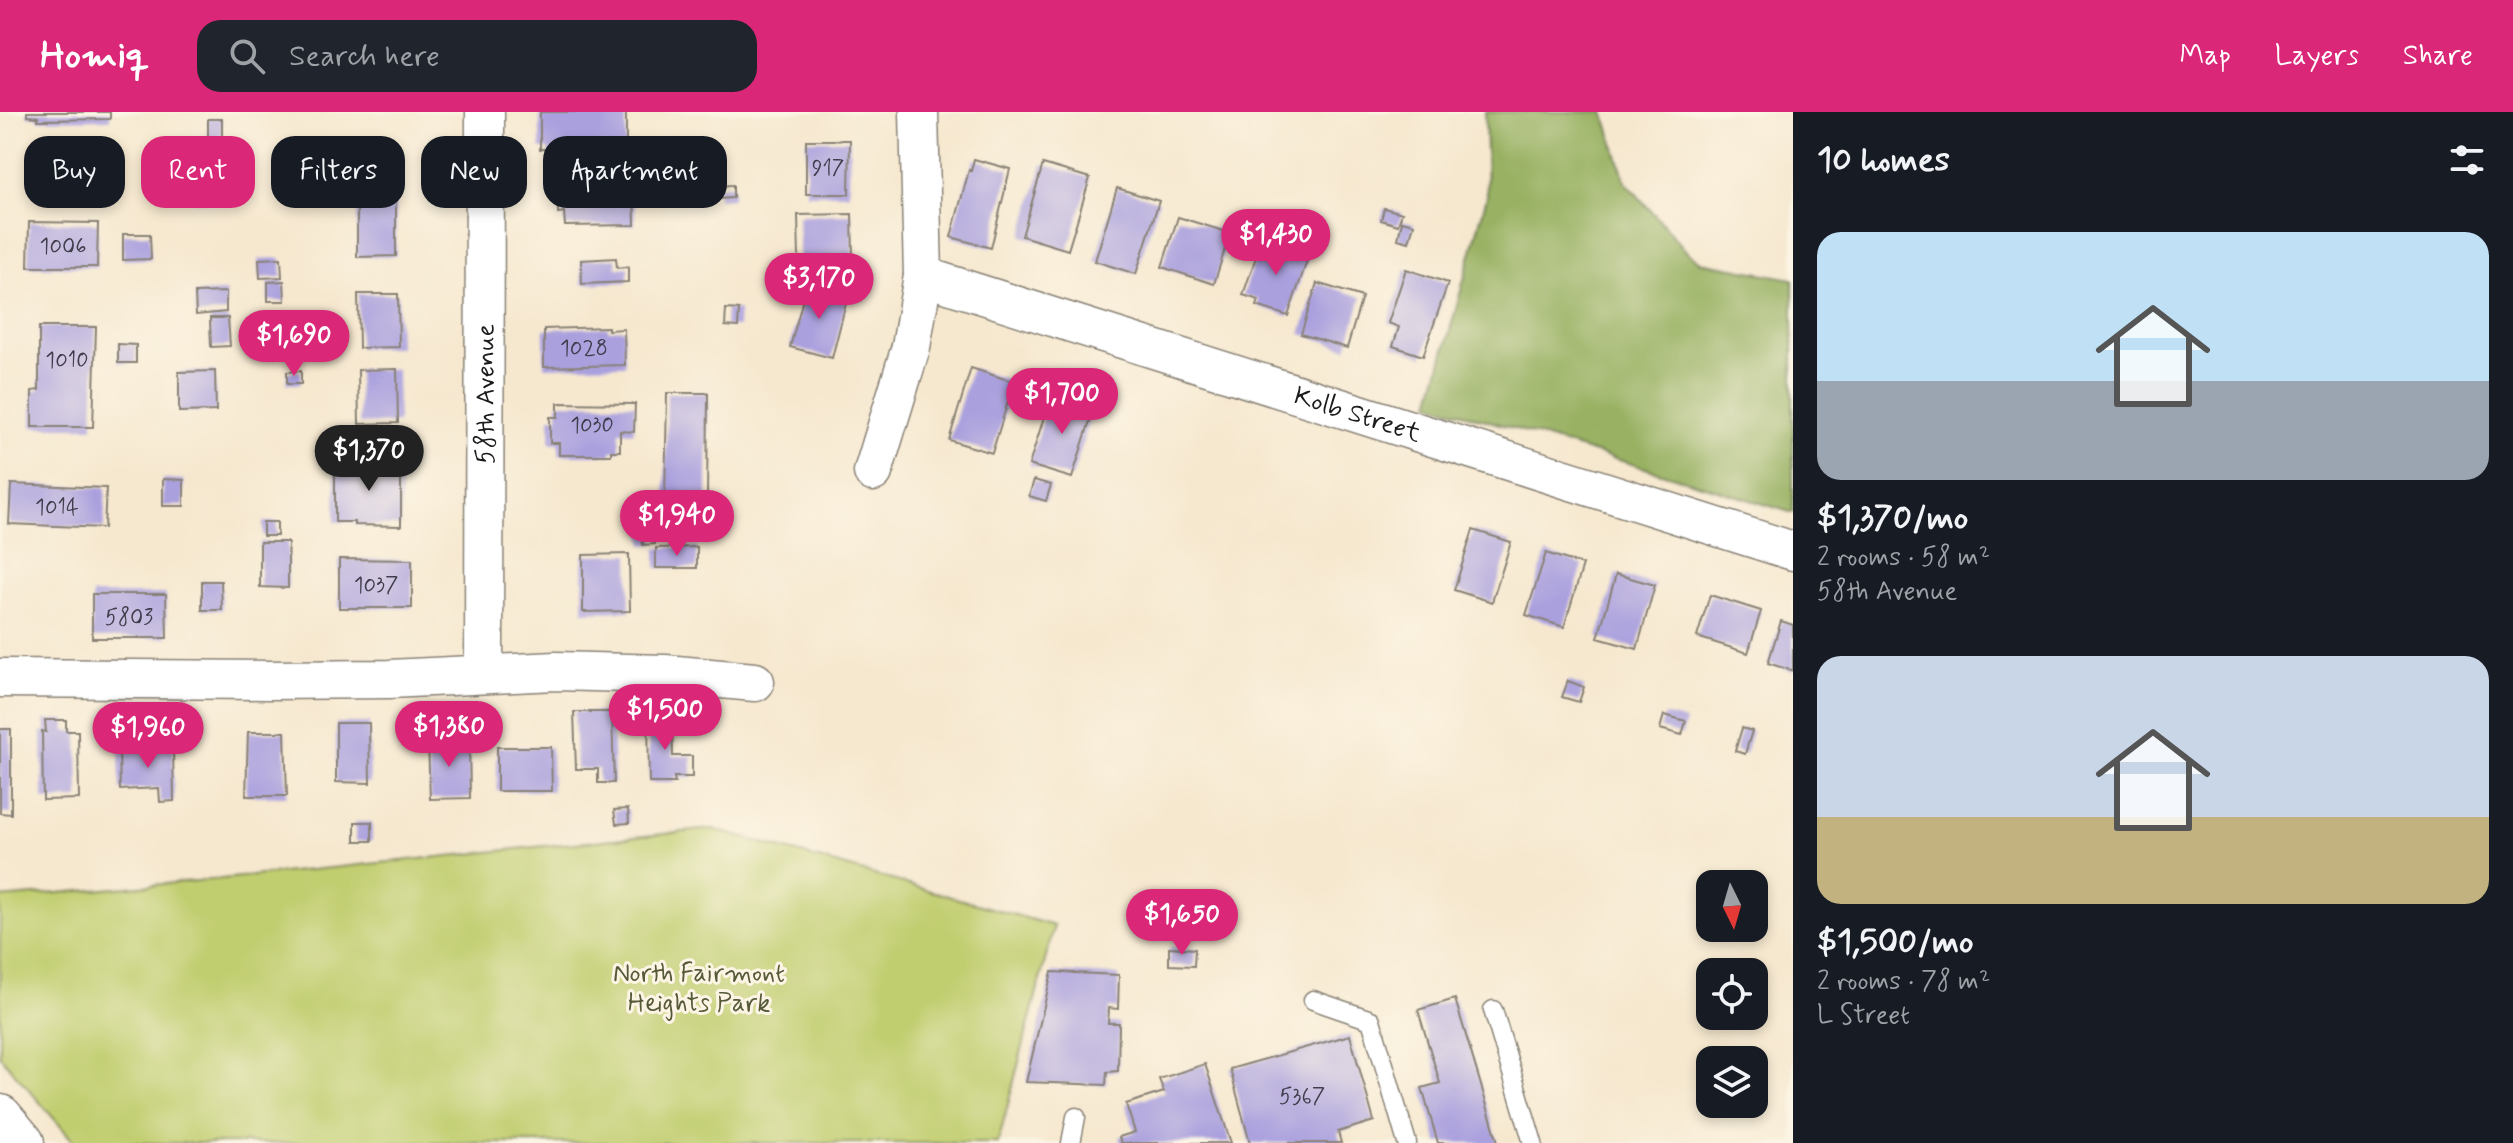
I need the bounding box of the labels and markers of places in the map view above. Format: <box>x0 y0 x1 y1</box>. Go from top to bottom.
pin: $1,430 <box>1211 209 1341 277</box>
pin: $3,170 <box>754 253 884 321</box>
pin: $1,690 <box>229 310 359 378</box>
pin: $1,700 <box>997 368 1127 436</box>
pin: $1,370 <box>304 425 434 493</box>
pin: $1,940 <box>612 490 742 558</box>
pin: $1,500 <box>600 684 730 752</box>
pin: $1,380 <box>384 701 514 769</box>
pin: $1,960 <box>83 702 213 770</box>
pin: $1,650 <box>1117 889 1247 957</box>

